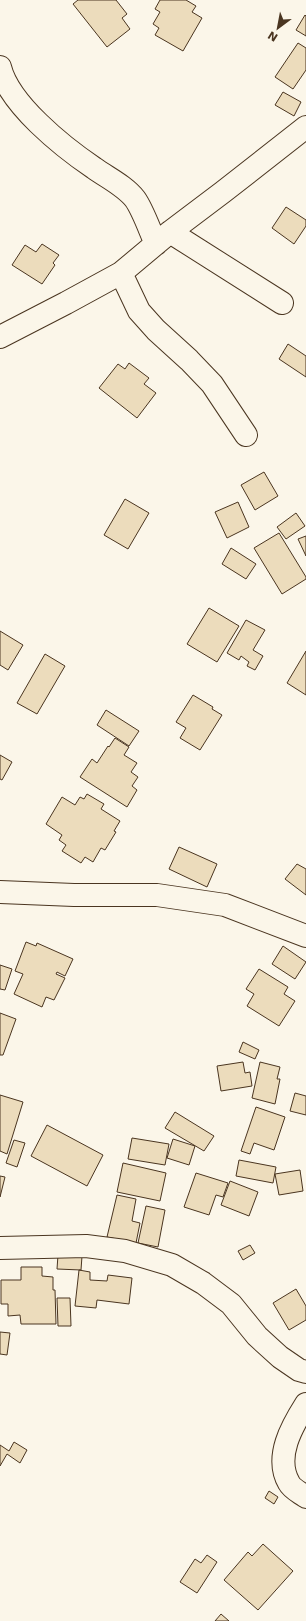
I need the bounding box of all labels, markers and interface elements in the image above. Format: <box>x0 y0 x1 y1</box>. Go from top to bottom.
north arrow <box>258 8 298 48</box>
text: N <box>266 28 280 44</box>

